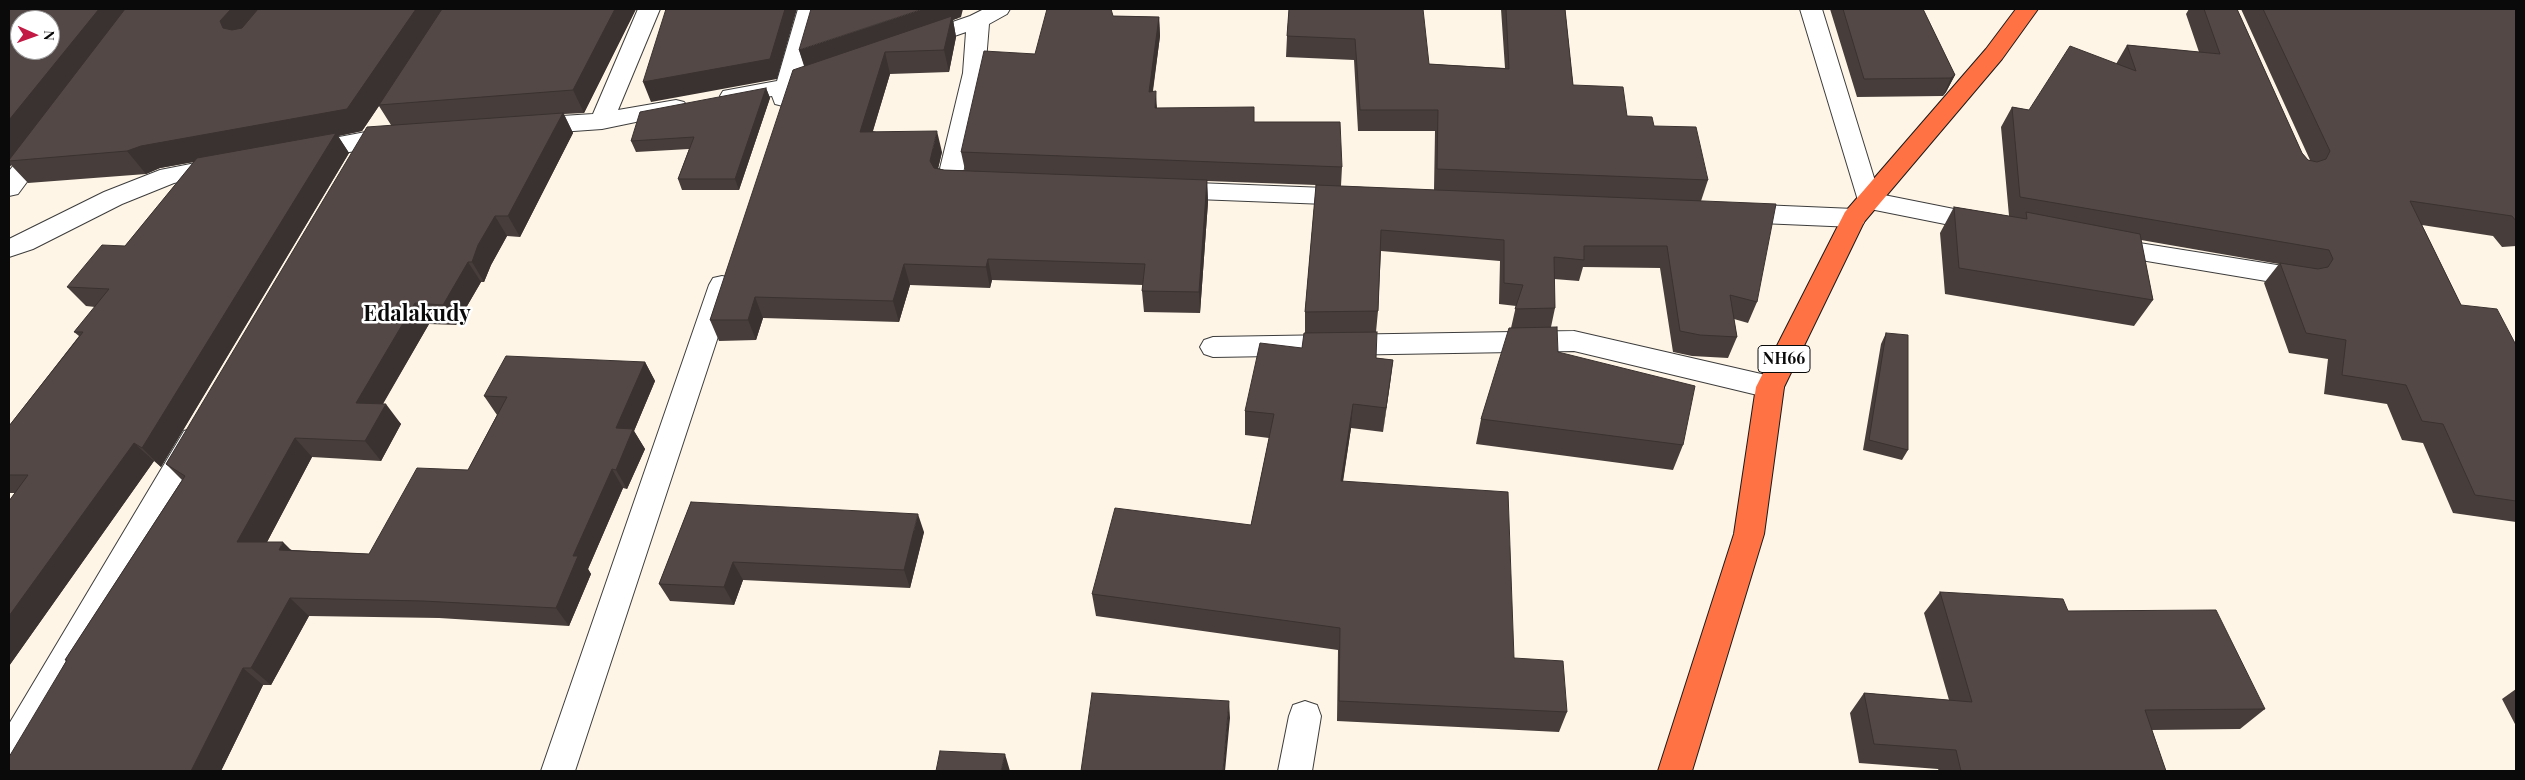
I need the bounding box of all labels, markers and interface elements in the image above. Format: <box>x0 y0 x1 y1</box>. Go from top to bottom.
north arrow <box>10 10 60 60</box>
text: N <box>40 30 59 41</box>
district label: Edalakudy <box>363 301 471 327</box>
road number: NH66 <box>1758 346 1810 372</box>

